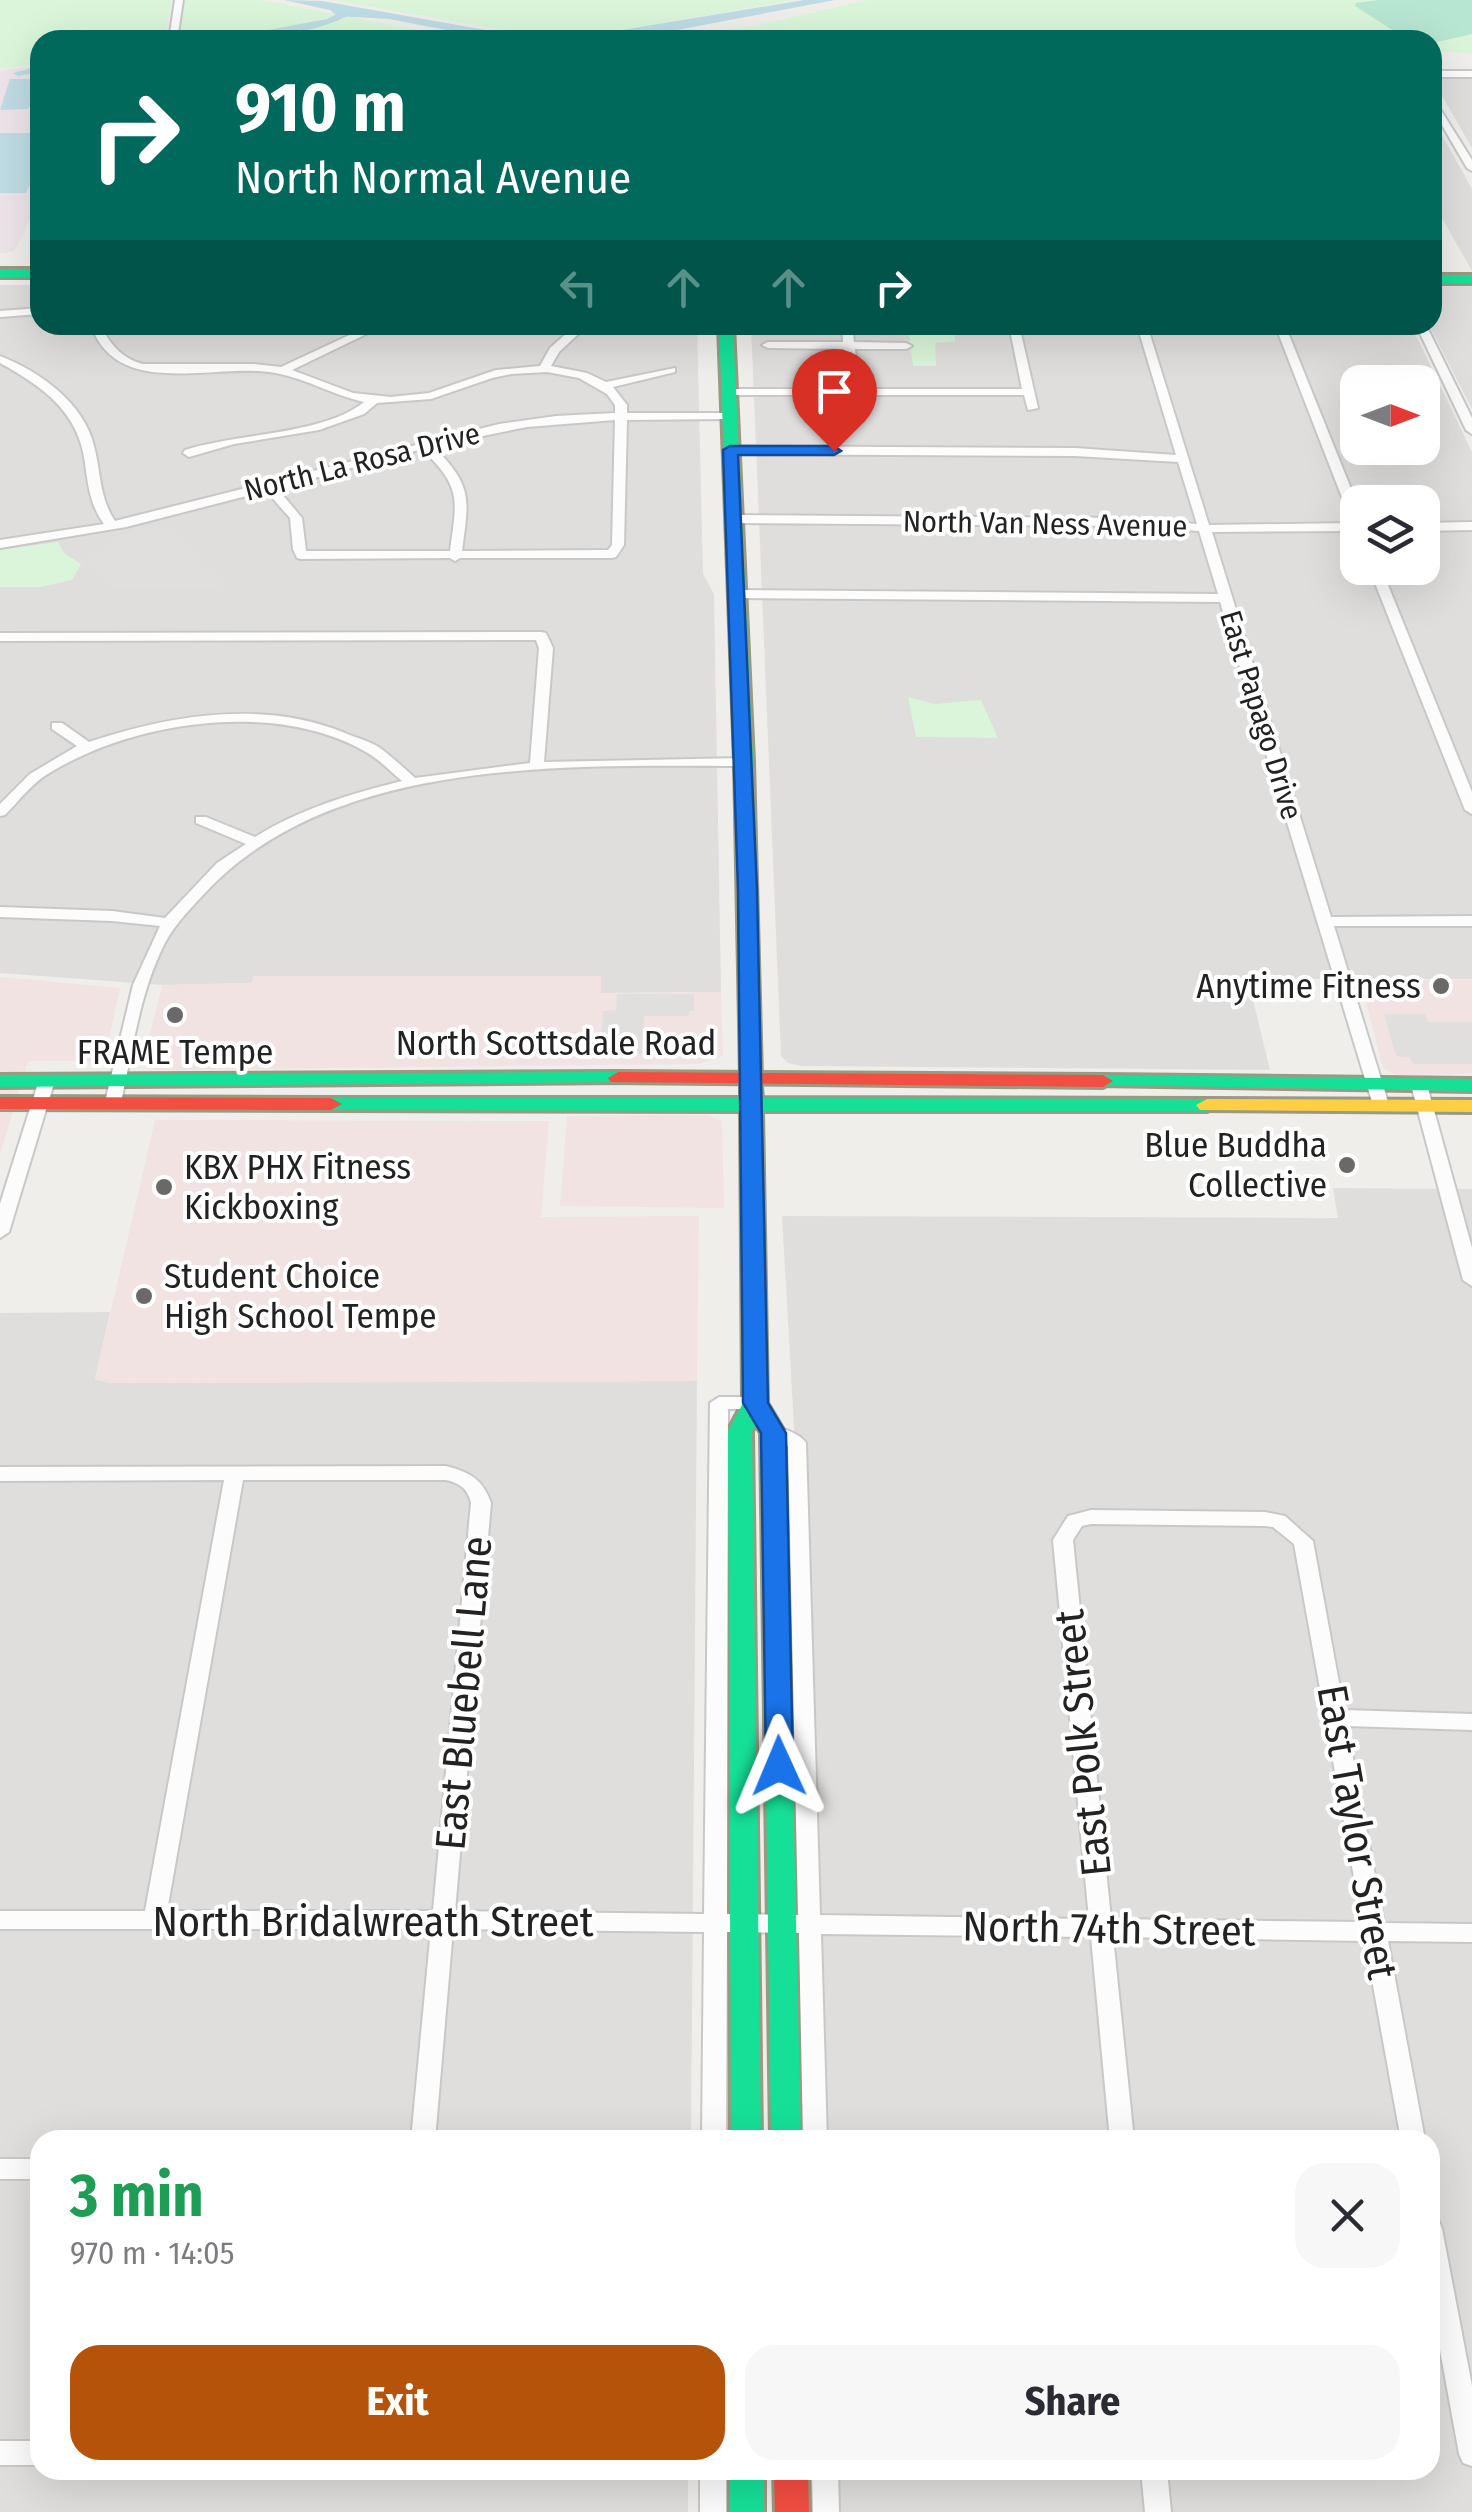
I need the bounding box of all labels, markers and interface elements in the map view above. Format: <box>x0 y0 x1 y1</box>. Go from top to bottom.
text: 910 m <box>235 66 406 150</box>
icon: right <box>70 70 200 200</box>
text: North Normal Avenue <box>235 151 631 205</box>
icon: left <box>551 260 606 315</box>
icon: ahead <box>656 260 711 315</box>
icon: ahead <box>761 260 816 315</box>
icon: right <box>866 260 921 315</box>
pin <box>792 349 877 452</box>
icon: arrive <box>807 364 862 419</box>
north arrow <box>1340 365 1440 465</box>
map controls <box>1340 365 1440 585</box>
street label: North La Rosa Drive <box>240 415 484 509</box>
button: layers <box>1340 485 1440 585</box>
street label: North Van Ness Avenue <box>903 504 1187 544</box>
street label: East Papago Drive <box>1212 606 1310 824</box>
place label: Anytime Fitness <box>1196 965 1421 1007</box>
marker: Anytime Fitness <box>1430 975 1452 997</box>
marker: FRAME Tempe <box>164 1004 186 1026</box>
street label: North Scottsdale Road <box>396 1022 716 1064</box>
place label: FRAME Tempe <box>77 1031 273 1073</box>
place label: Blue Buddha Collective <box>1144 1124 1327 1206</box>
place label: KBX PHX Fitness Kickboxing <box>184 1146 411 1228</box>
marker: Blue Buddha Collective <box>1336 1154 1358 1176</box>
marker: KBX PHX Fitness Kickboxing <box>153 1176 175 1198</box>
place label: Student Choice High School Tempe <box>164 1255 437 1337</box>
marker: Student Choice High School Tempe <box>133 1285 155 1307</box>
street label: East Bluebell Lane <box>425 1534 503 1852</box>
street label: East Polk Street <box>1044 1607 1122 1879</box>
street label: East Taylor Street <box>1307 1681 1408 1983</box>
position arrow <box>727 1714 831 1818</box>
street label: North Bridalwreath Street <box>153 1897 594 1947</box>
street label: North 74th Street <box>962 1901 1256 1957</box>
text: 3 min <box>70 2160 204 2232</box>
button: close <box>1295 2163 1400 2268</box>
text: 970 m · 14:05 <box>70 2234 234 2272</box>
button: Exit <box>70 2345 725 2460</box>
button: Share <box>745 2345 1400 2460</box>

